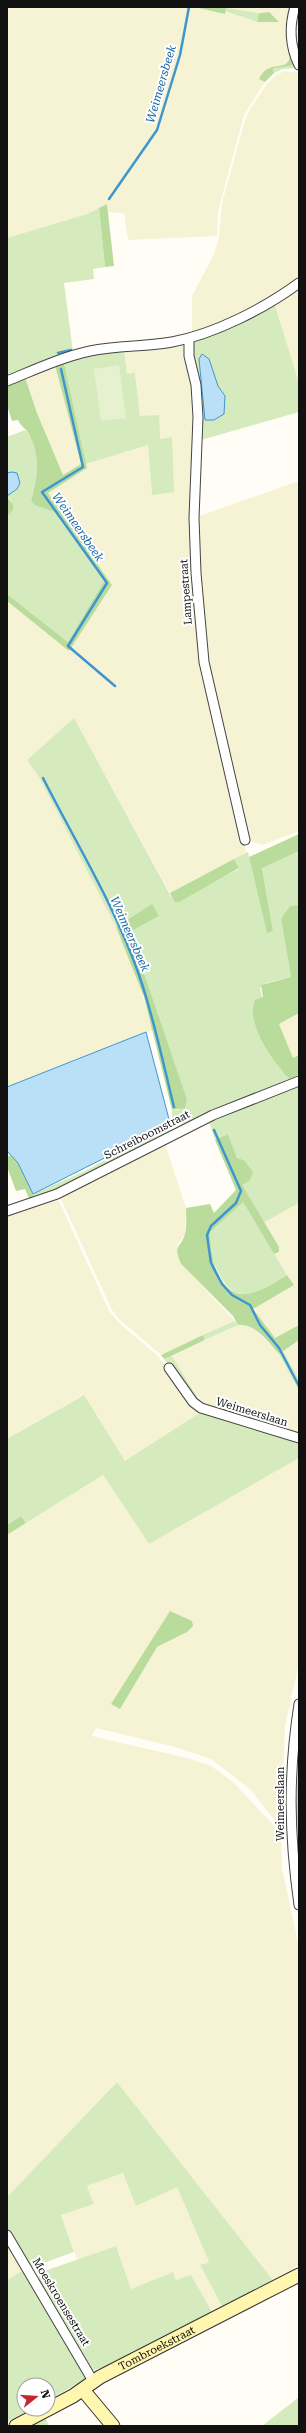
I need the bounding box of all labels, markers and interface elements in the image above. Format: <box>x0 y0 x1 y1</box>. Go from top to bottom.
water label: Weimeersbeek <box>143 43 179 125</box>
water label: Weimeersbeek <box>49 490 107 564</box>
street label: Lampestraat <box>177 559 195 625</box>
water label: Weimeersbeek <box>107 894 153 974</box>
street label: Schreiboomstraat <box>102 1108 192 1162</box>
street label: Weimeerslaan <box>214 1395 290 1429</box>
street label: Weimeerslaan <box>274 1767 287 1841</box>
street label: Moeskroensestraat <box>30 2256 92 2348</box>
street label: Tombroekstraat <box>116 2323 197 2373</box>
north arrow <box>16 2377 56 2417</box>
text: N <box>38 2388 53 2401</box>

